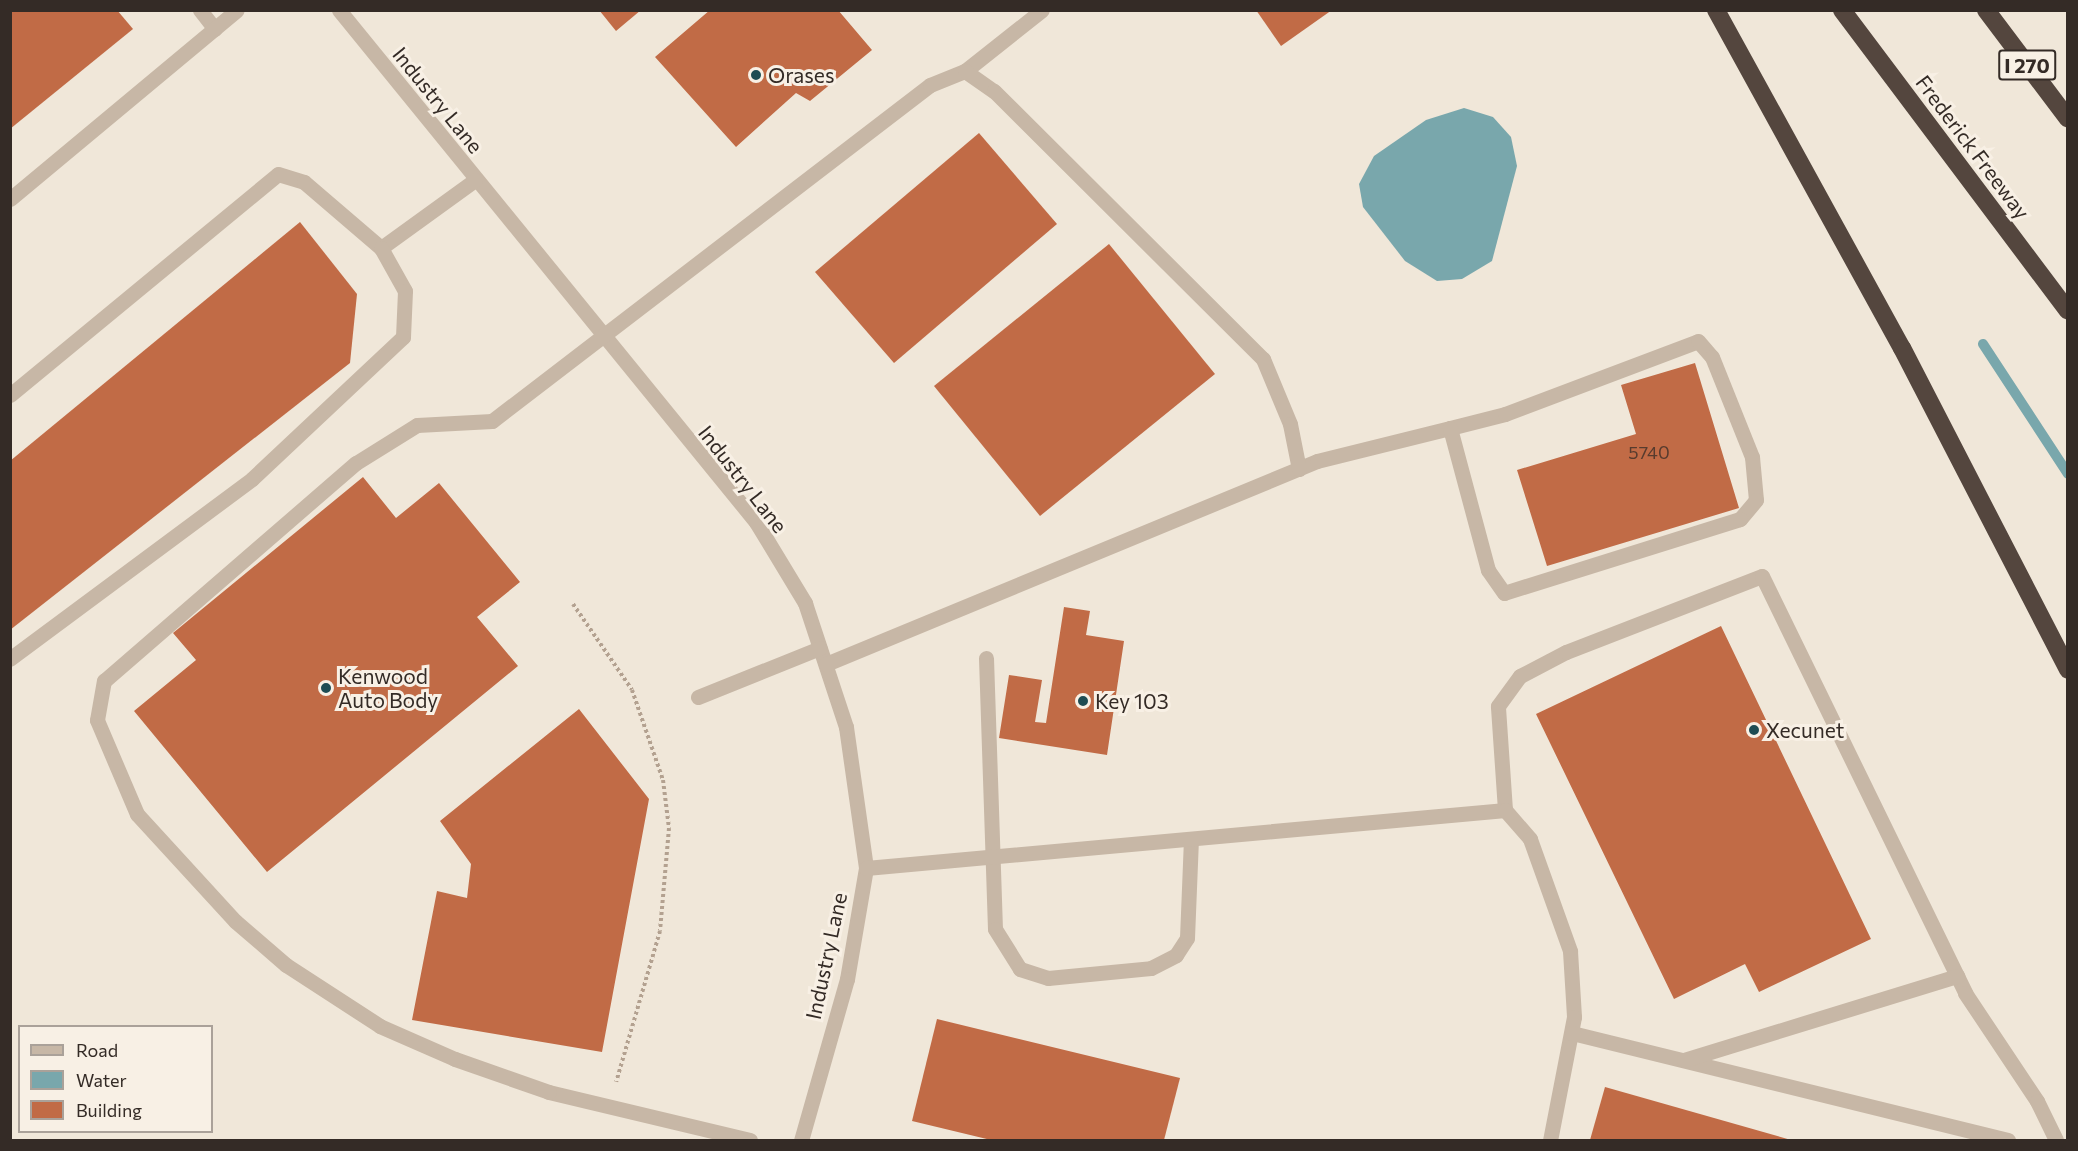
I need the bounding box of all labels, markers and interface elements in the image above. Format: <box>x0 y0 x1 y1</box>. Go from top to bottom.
street label: Industry Lane <box>388 42 488 158</box>
road number: I 270 <box>1997 48 2057 82</box>
place label: Orases <box>768 62 835 88</box>
marker: Orases <box>749 68 763 82</box>
street label: Frederick Freeway <box>1911 70 2035 224</box>
street label: Industry Lane <box>693 420 793 538</box>
house number: 5740 <box>1628 441 1670 463</box>
place label: Kenwood Auto Body <box>338 663 438 713</box>
marker: Kenwood Auto Body <box>319 681 333 695</box>
place label: Key 103 <box>1095 688 1169 714</box>
marker: Key 103 <box>1076 694 1090 708</box>
place label: Xecunet <box>1766 717 1844 743</box>
marker: Xecunet <box>1747 723 1761 737</box>
street label: Industry Lane <box>800 890 852 1022</box>
legend <box>18 1025 213 1133</box>
text: Road <box>76 1039 118 1061</box>
text: Water <box>76 1069 127 1091</box>
text: Building <box>76 1099 142 1121</box>

